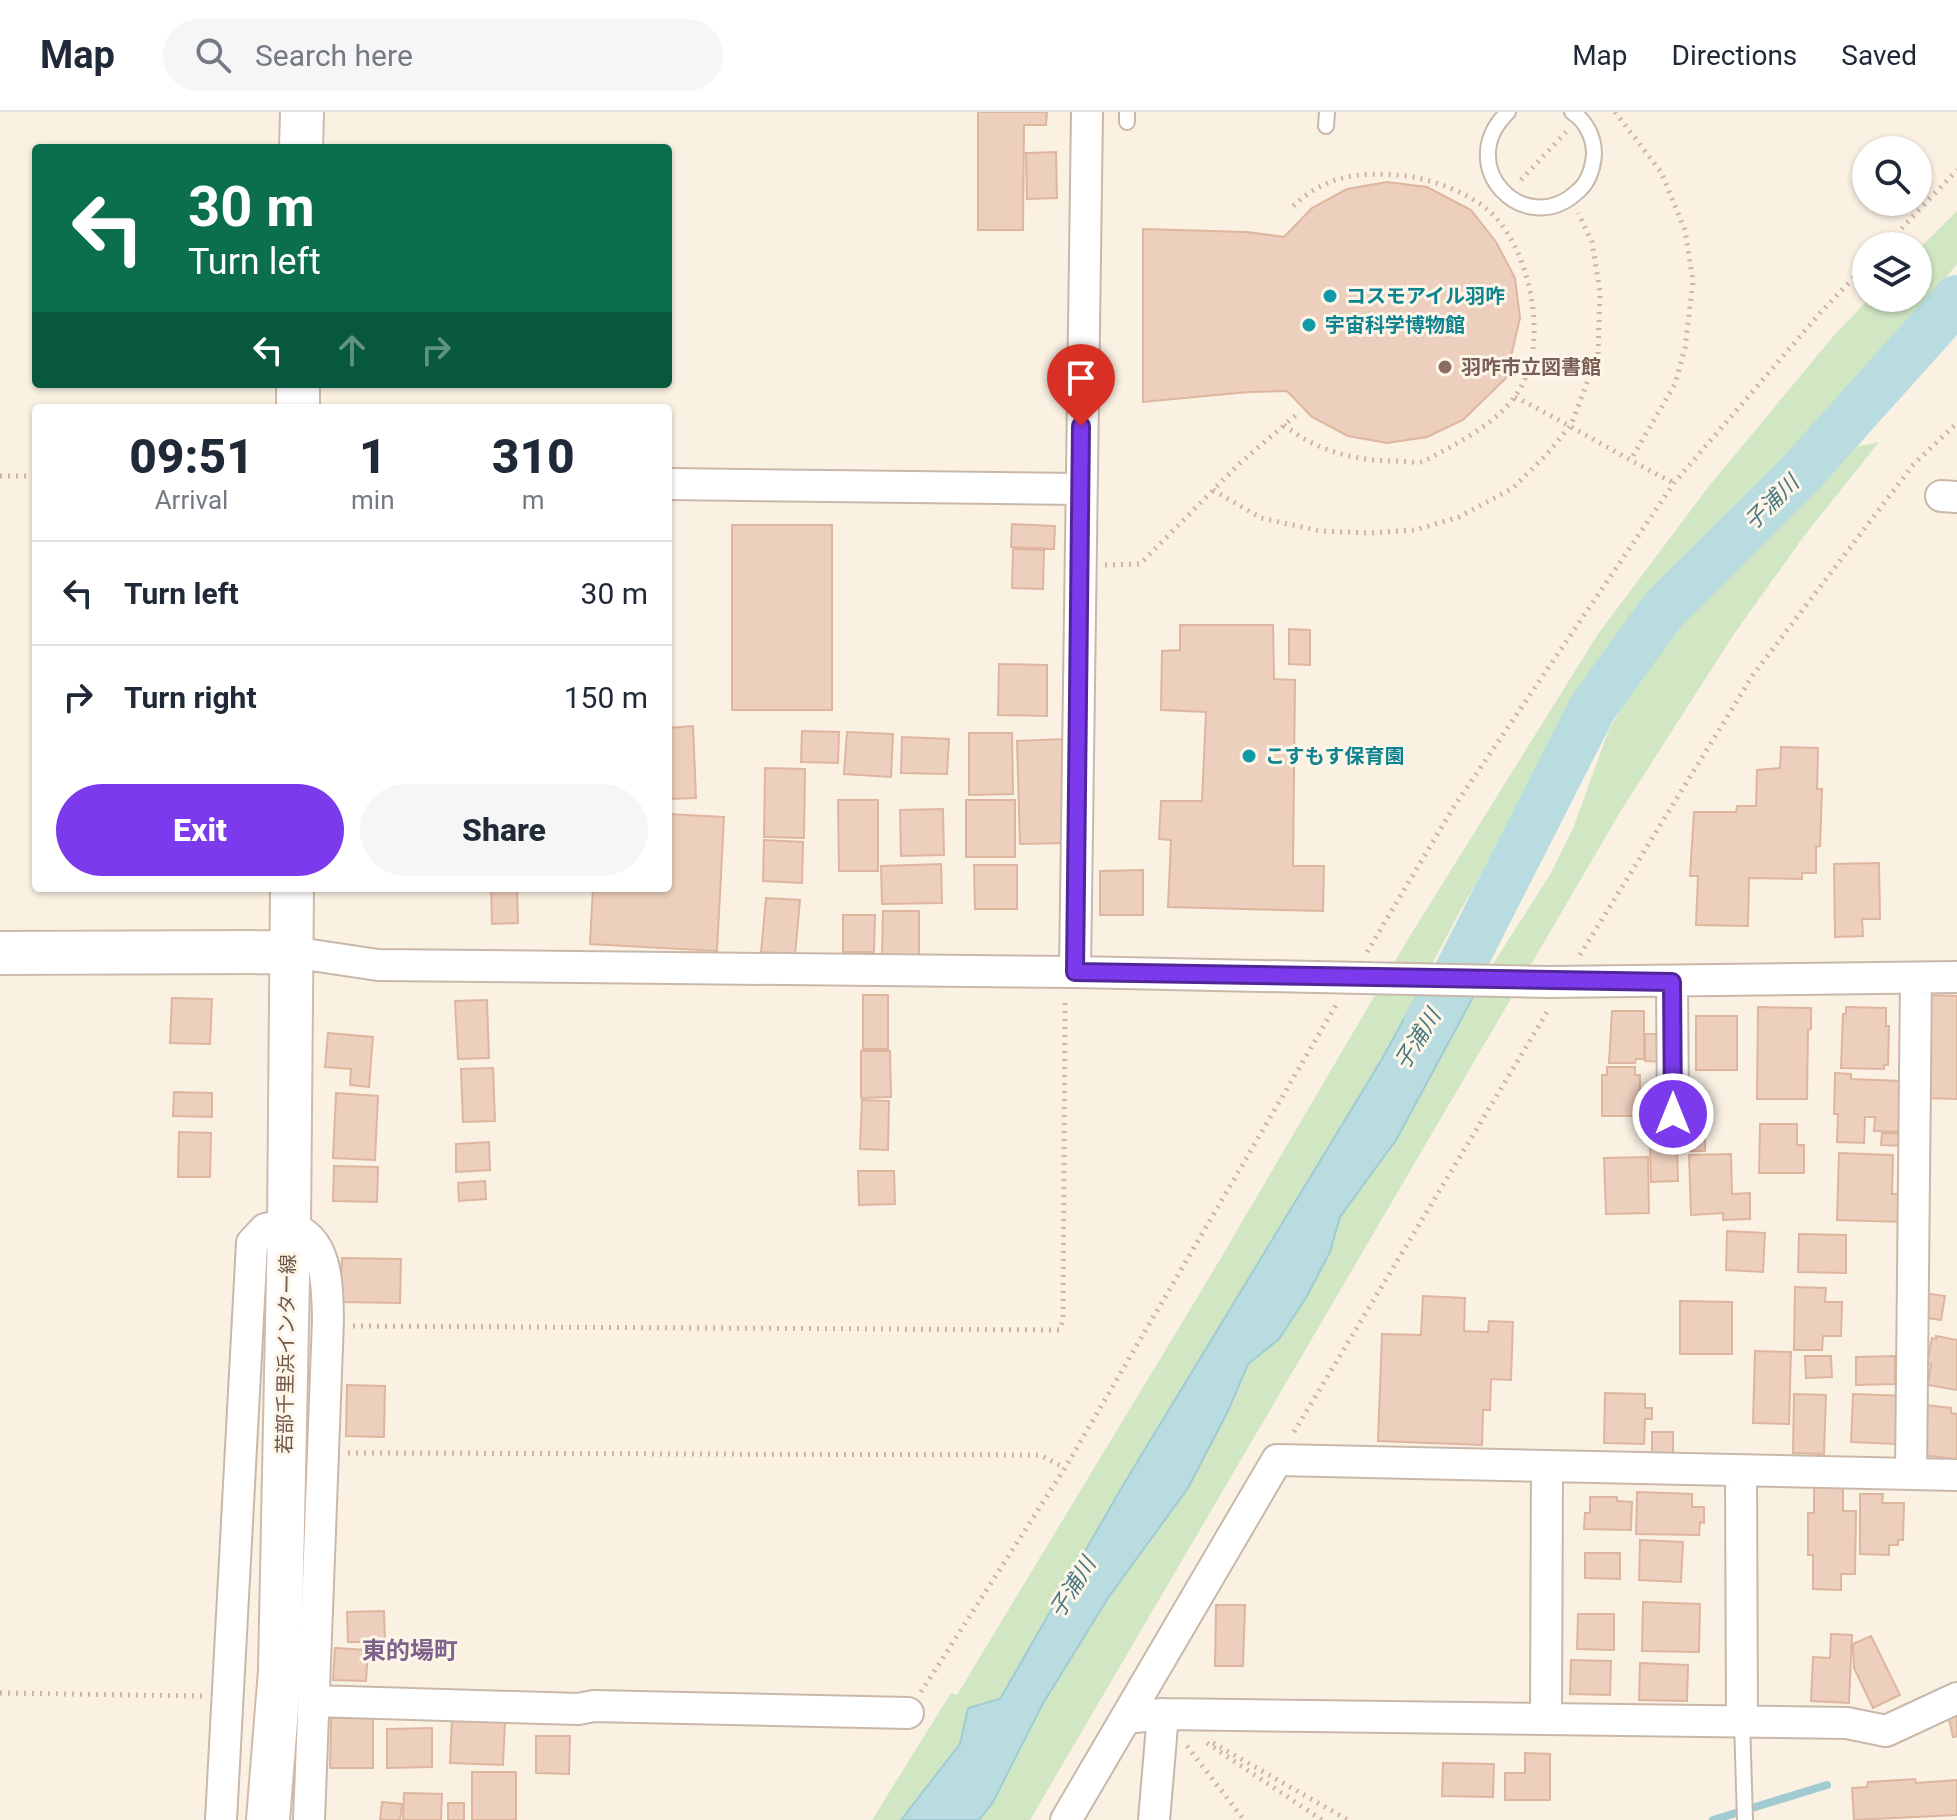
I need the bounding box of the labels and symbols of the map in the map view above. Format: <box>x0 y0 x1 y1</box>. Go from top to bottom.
place label: コスモアイル羽咋 <box>1346 284 1505 308</box>
marker: コスモアイル羽咋 <box>1321 287 1339 305</box>
place label: 宇宙科学博物館 <box>1325 313 1465 337</box>
marker: 宇宙科学博物館 <box>1300 316 1318 334</box>
pin <box>1047 344 1115 426</box>
place label: 羽咋市立図書館 <box>1461 355 1601 379</box>
marker: 羽咋市立図書館 <box>1436 358 1454 376</box>
water label: 子浦川 <box>1739 469 1805 535</box>
place label: こすもす保育園 <box>1265 744 1405 768</box>
marker: こすもす保育園 <box>1240 747 1258 765</box>
water label: 子浦川 <box>1389 1003 1447 1074</box>
position arrow <box>1631 1072 1715 1156</box>
street label: 若部千里浜インター線 <box>272 1254 300 1454</box>
water label: 子浦川 <box>1044 1551 1102 1622</box>
district label: 東的場町 <box>362 1637 458 1665</box>

